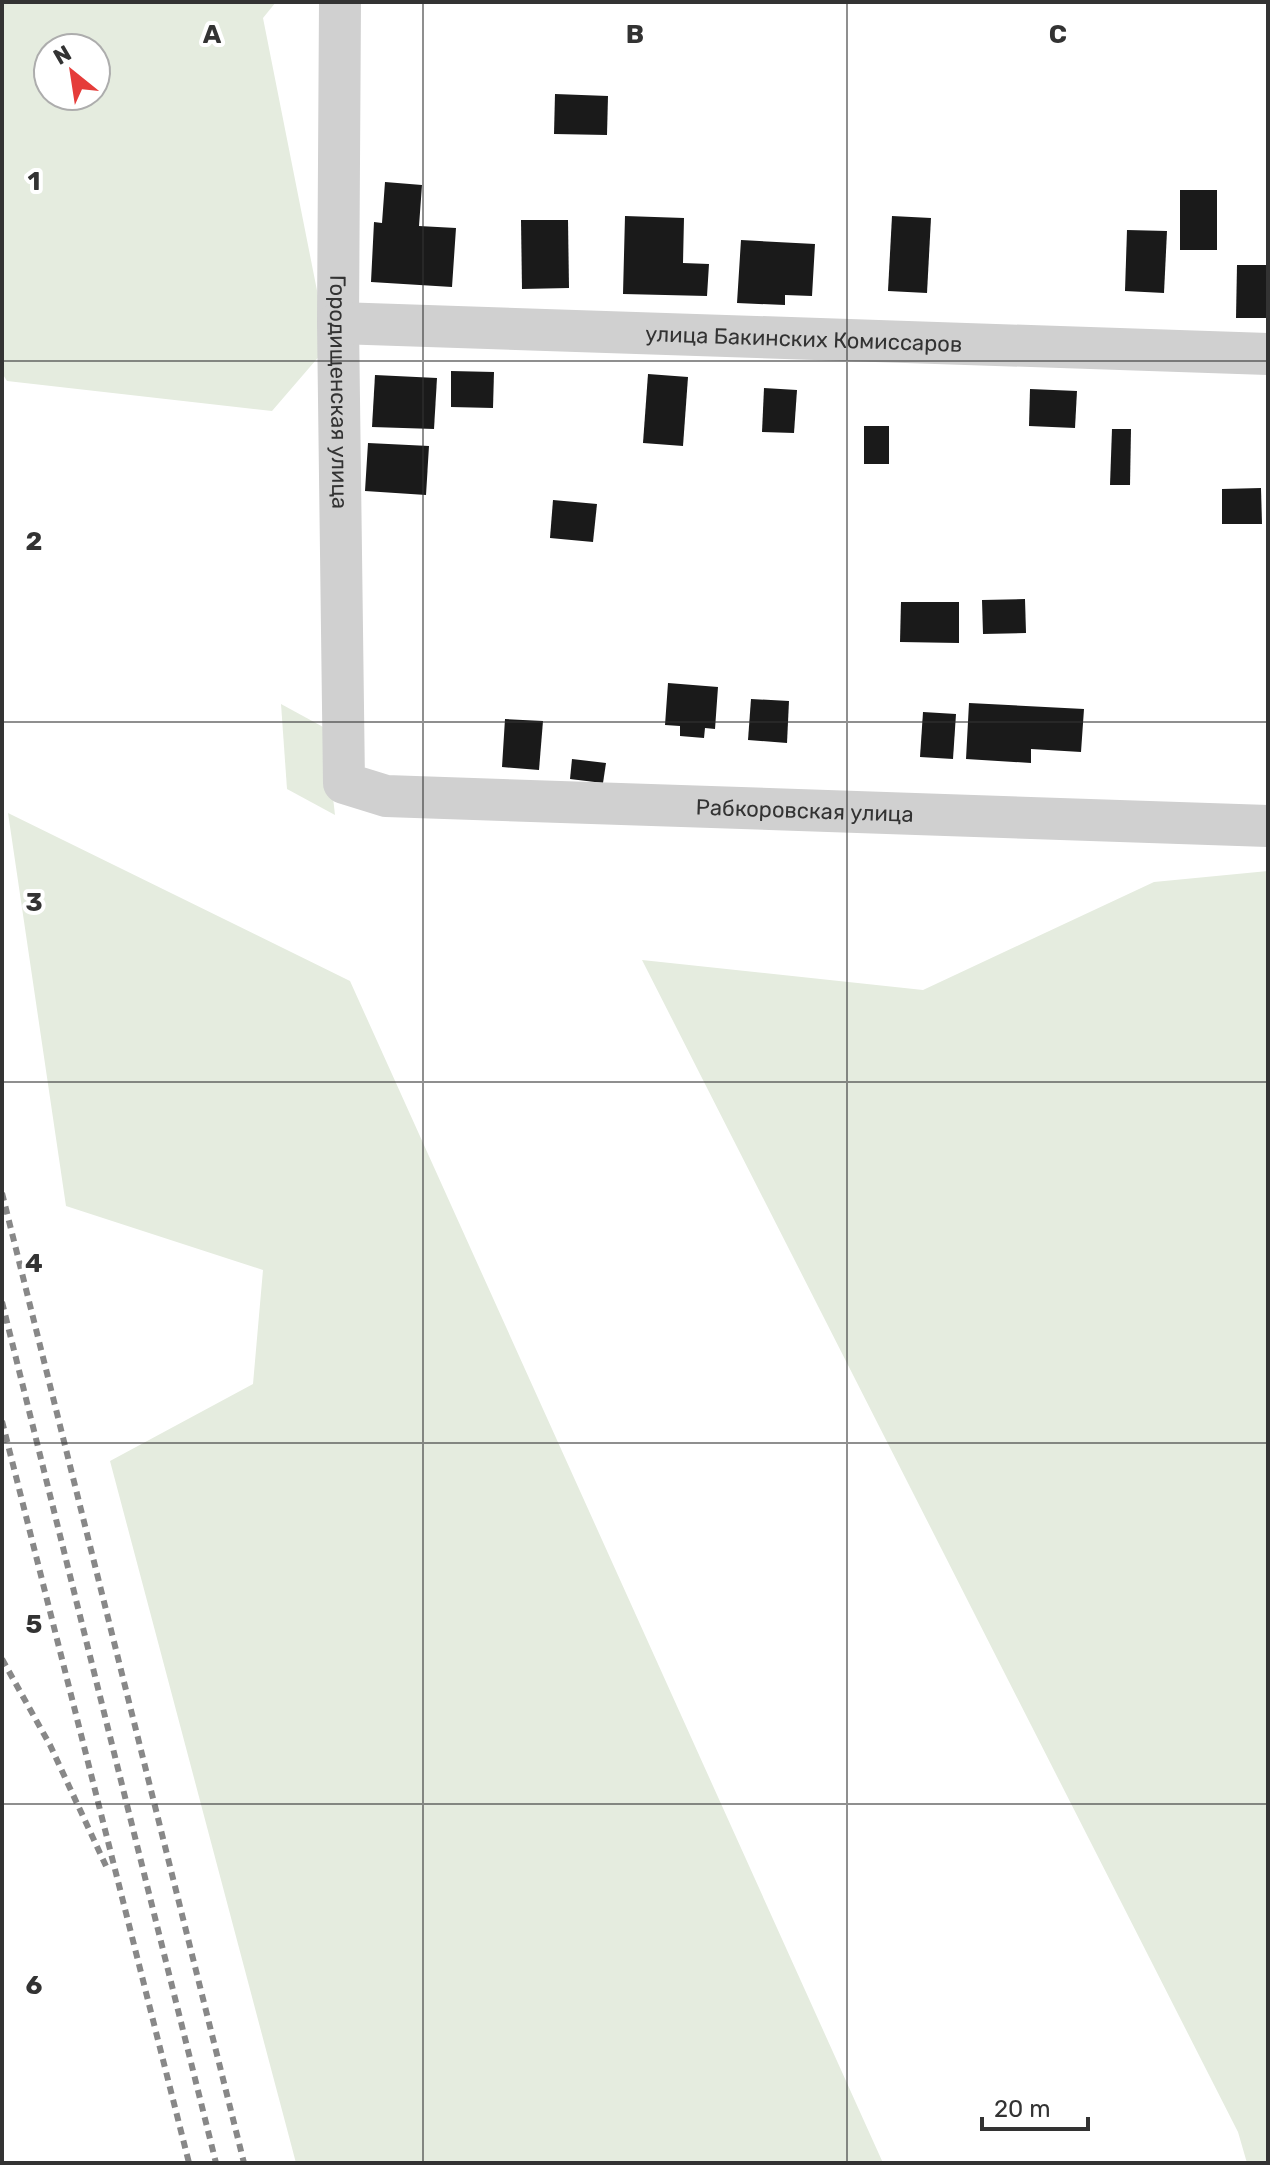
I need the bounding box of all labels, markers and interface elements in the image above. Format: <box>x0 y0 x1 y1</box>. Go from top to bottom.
text: A <box>203 19 222 50</box>
text: B <box>626 19 644 50</box>
text: C <box>1049 19 1067 50</box>
north arrow <box>32 32 112 112</box>
text: N <box>49 39 76 71</box>
text: 1 <box>28 166 40 197</box>
street label: Городищенская улица <box>324 275 354 509</box>
street label: улица Бакинских Комиссаров <box>645 320 963 357</box>
text: 2 <box>26 526 42 557</box>
street label: Рабкоровская улица <box>695 793 914 827</box>
text: 3 <box>25 887 43 918</box>
text: 4 <box>25 1248 43 1279</box>
text: 5 <box>26 1609 42 1640</box>
text: 6 <box>26 1970 43 2001</box>
scale bar <box>982 2081 1088 2131</box>
text: 20 m <box>994 2095 1051 2123</box>

